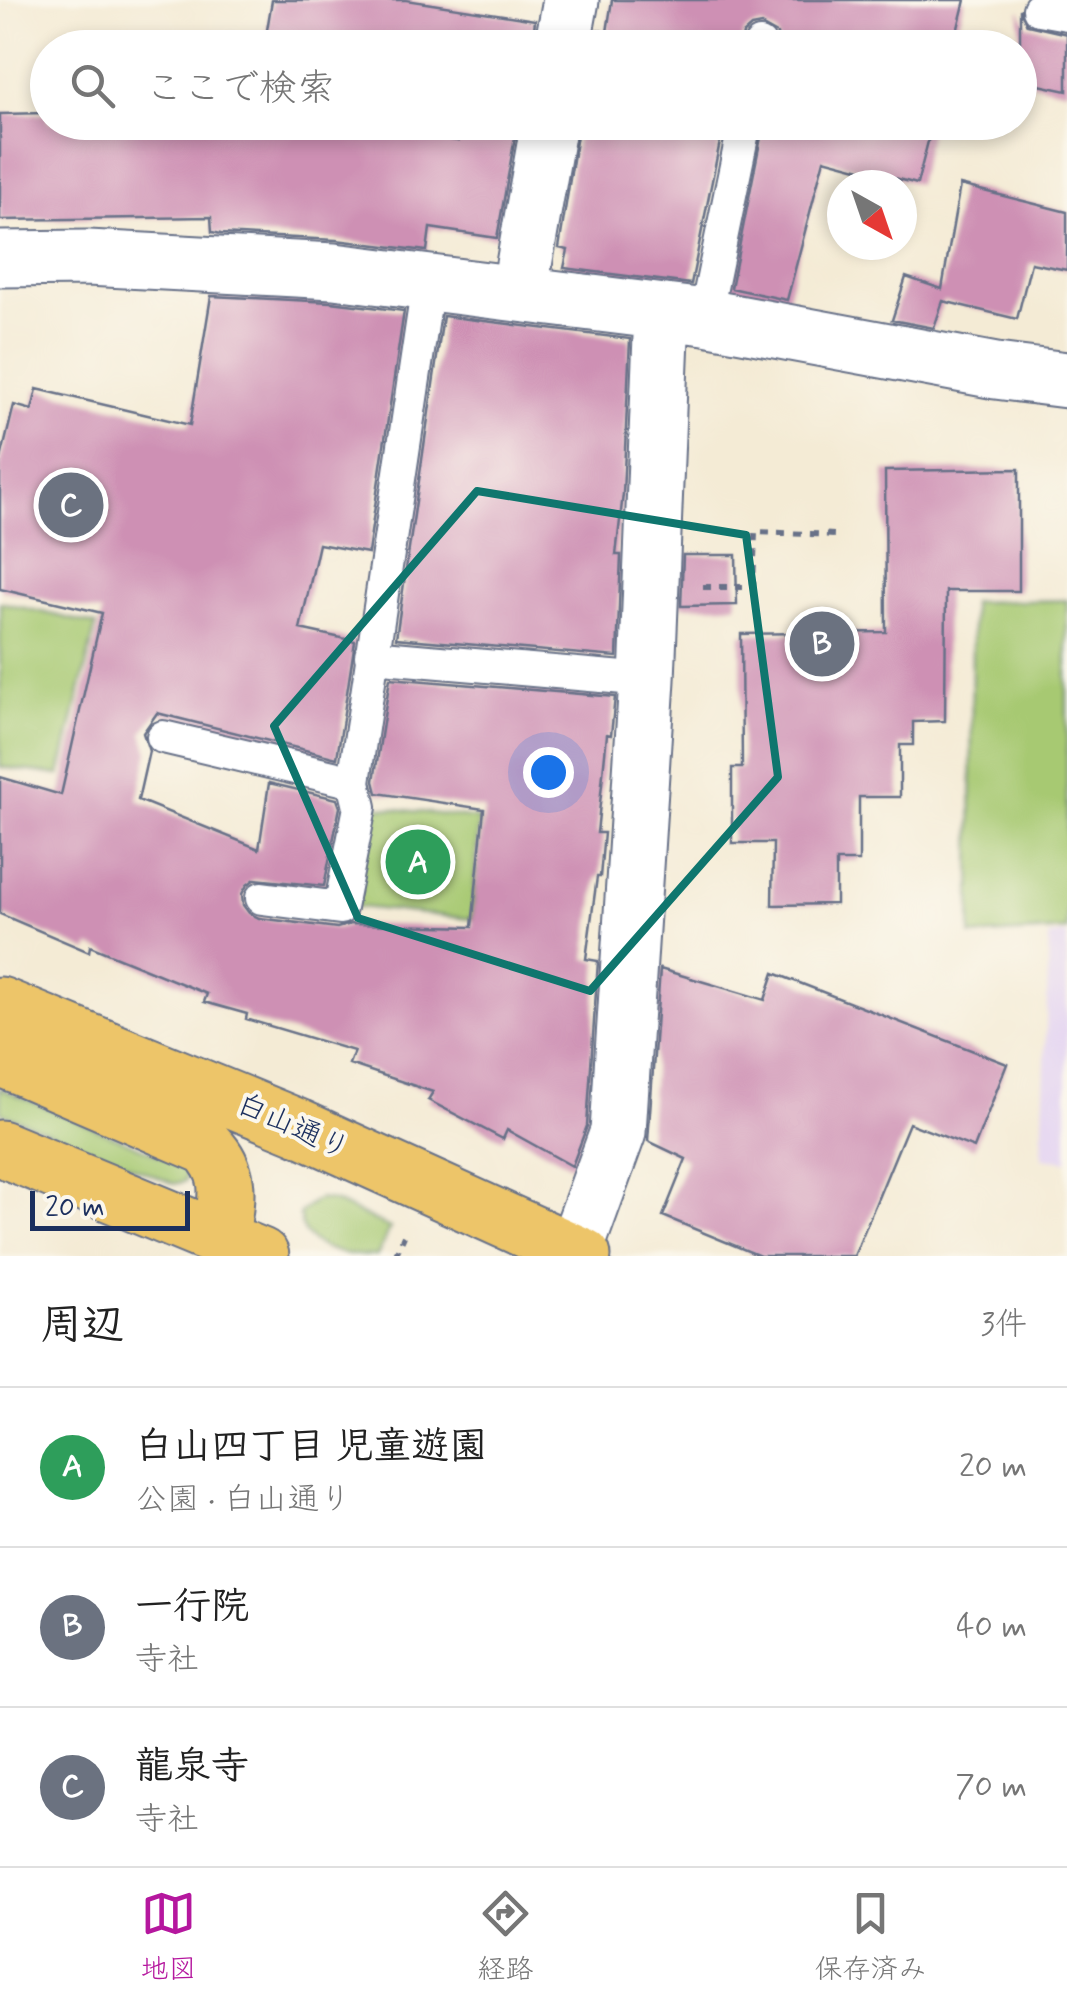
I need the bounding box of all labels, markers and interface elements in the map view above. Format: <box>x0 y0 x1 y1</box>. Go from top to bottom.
search box <box>30 30 1037 140</box>
icon: search <box>65 58 120 113</box>
text: ここで検索 <box>145 65 335 114</box>
north arrow <box>827 170 917 260</box>
pin: C <box>38 468 104 542</box>
pin: B <box>790 606 854 682</box>
your location <box>523 747 574 798</box>
pin: A <box>386 824 450 900</box>
street label: 白山通り <box>230 1085 356 1169</box>
scale bar <box>30 1186 190 1230</box>
text: 20 m <box>45 1190 105 1227</box>
text: 周辺 <box>40 1299 124 1354</box>
text: 3件 <box>981 1304 1027 1346</box>
text: 白山四丁目 児童遊園 <box>135 1423 487 1472</box>
text: A <box>62 1446 83 1488</box>
text: 20 m <box>959 1446 1027 1488</box>
text: 公園 · 白山通り <box>135 1479 352 1521</box>
text: 一行院 <box>135 1583 249 1632</box>
text: B <box>62 1606 83 1648</box>
text: 40 m <box>956 1606 1027 1648</box>
text: 寺社 <box>135 1639 199 1681</box>
text: 龍泉寺 <box>135 1743 249 1792</box>
text: C <box>61 1766 84 1808</box>
text: 70 m <box>955 1766 1027 1808</box>
text: 寺社 <box>135 1799 199 1841</box>
tab: 地図 <box>140 1886 197 1989</box>
tab: 経路 <box>477 1886 534 1989</box>
tab: 保存済み <box>814 1886 927 1989</box>

